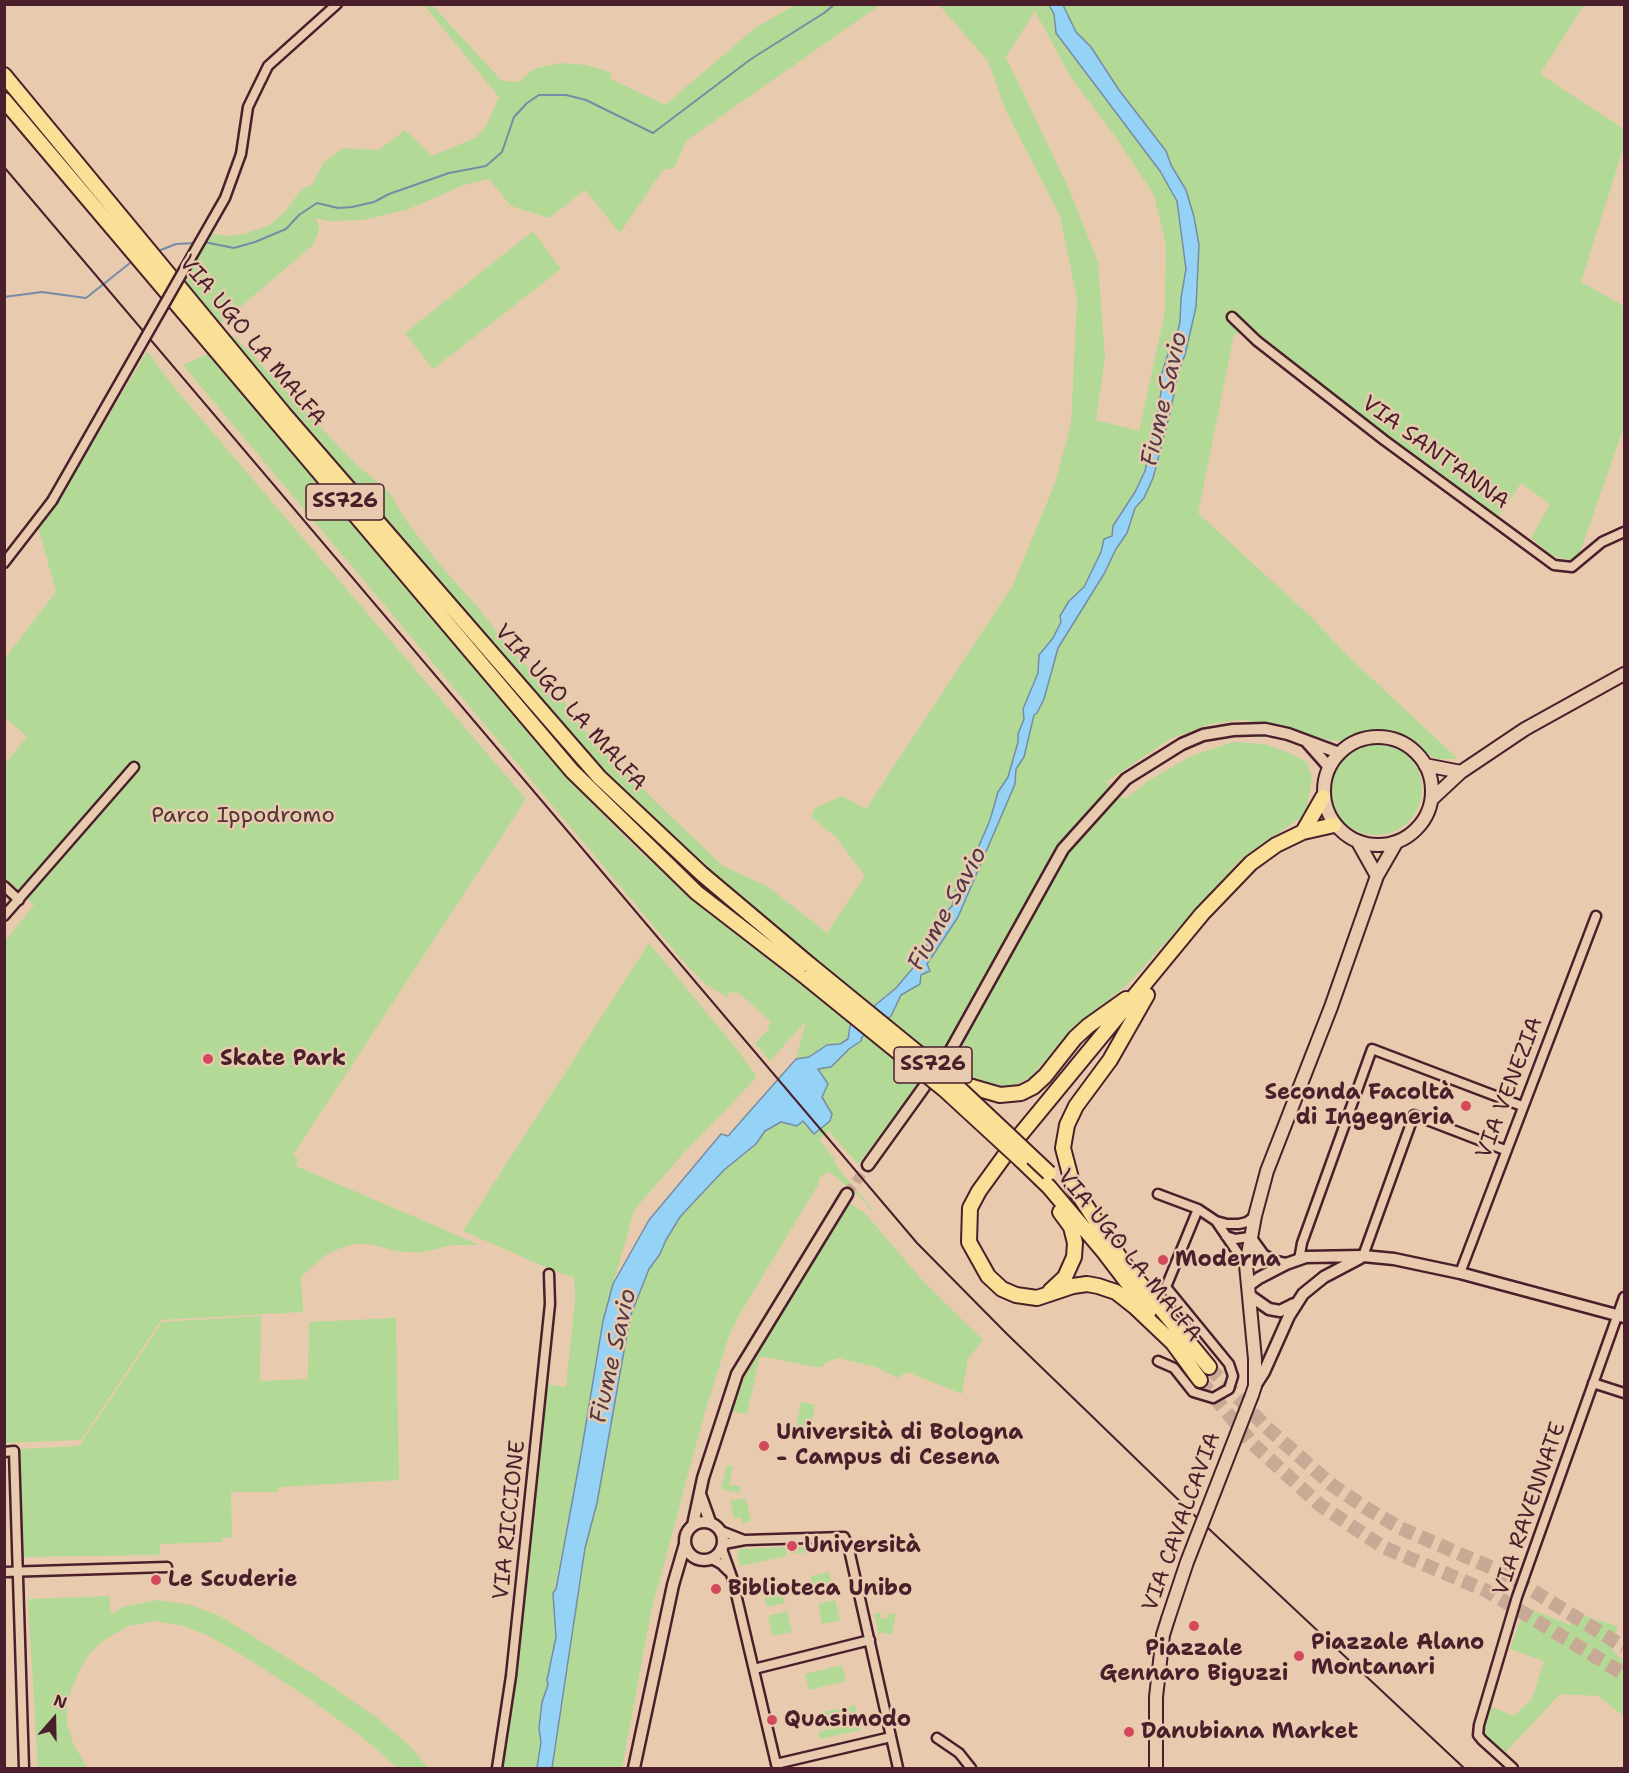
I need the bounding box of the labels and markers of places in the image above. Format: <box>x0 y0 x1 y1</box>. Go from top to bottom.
place label: Skate Park <box>220 1046 346 1072</box>
marker: Skate Park <box>201 1052 215 1066</box>
place label: Seconda Facoltà di Ingegneria <box>1264 1080 1454 1132</box>
marker: Seconda Facoltà di Ingegneria <box>1459 1099 1473 1113</box>
place label: Moderna <box>1175 1247 1281 1273</box>
marker: Moderna <box>1156 1253 1170 1267</box>
place label: Università di Bologna - Campus di Cesena <box>776 1420 1023 1472</box>
marker: Università di Bologna - Campus di Cesena <box>757 1439 771 1453</box>
place label: Università <box>804 1533 921 1559</box>
marker: Università <box>785 1539 799 1553</box>
place label: Le Scuderie <box>168 1567 297 1593</box>
marker: Le Scuderie <box>149 1573 163 1587</box>
place label: Biblioteca Unibo <box>728 1576 912 1602</box>
marker: Biblioteca Unibo <box>709 1582 723 1596</box>
marker: Piazzale Gennaro Biguzzi <box>1187 1619 1201 1633</box>
place label: Piazzale Alano Montanari <box>1311 1630 1484 1682</box>
place label: Piazzale Gennaro Biguzzi <box>1100 1636 1288 1688</box>
marker: Piazzale Alano Montanari <box>1292 1649 1306 1663</box>
place label: Quasimodo <box>784 1707 911 1733</box>
marker: Quasimodo <box>765 1713 779 1727</box>
place label: Danubiana Market <box>1141 1719 1358 1745</box>
marker: Danubiana Market <box>1122 1725 1136 1739</box>

